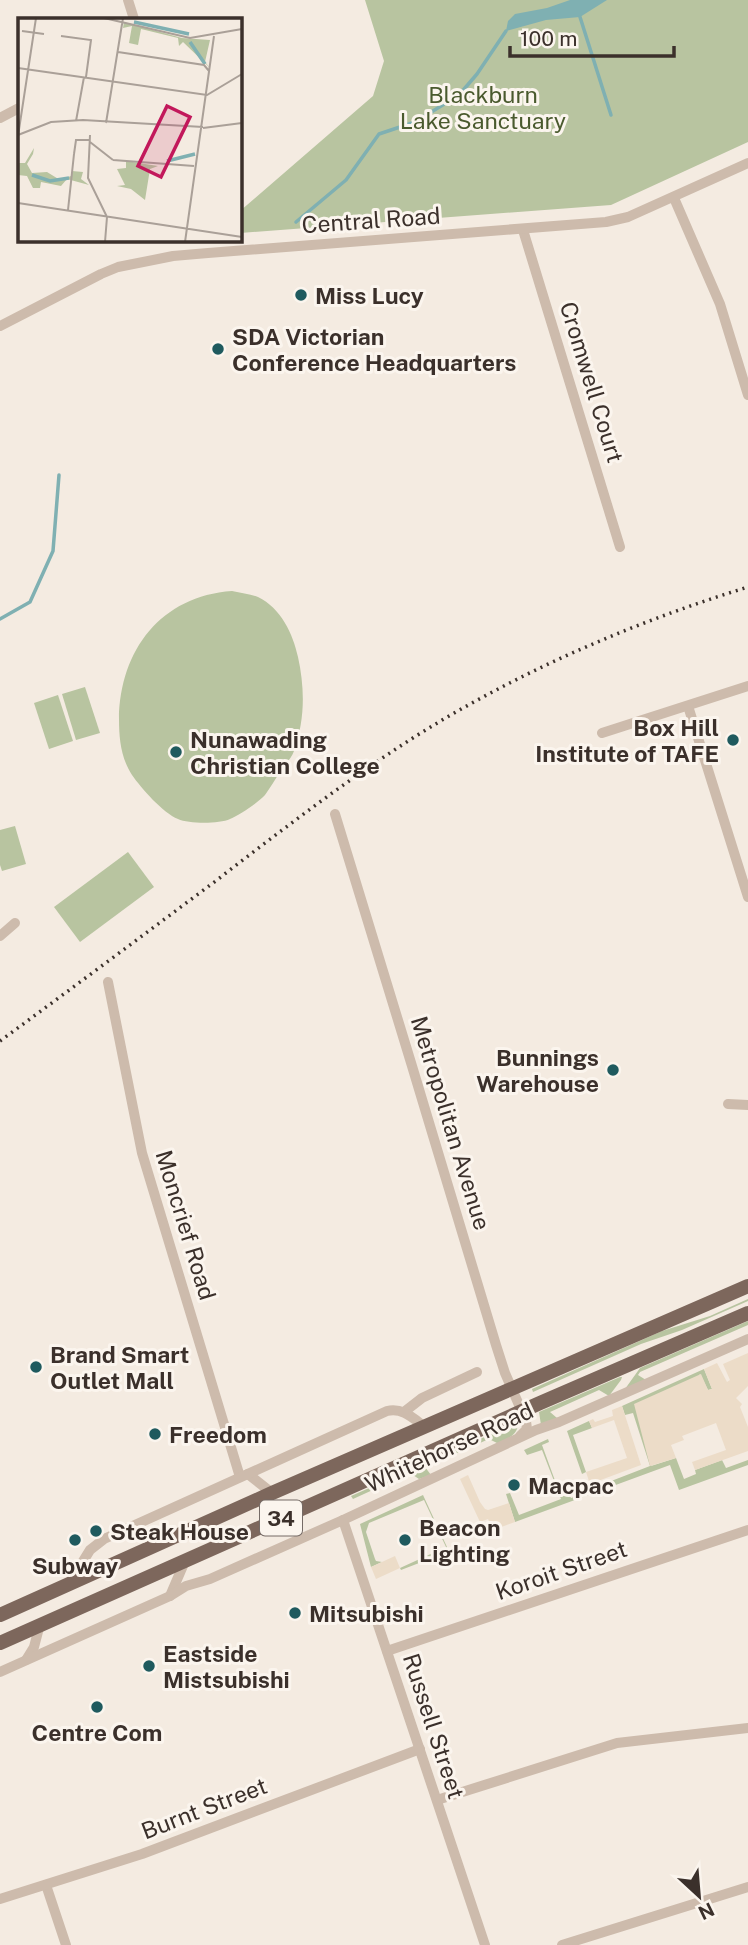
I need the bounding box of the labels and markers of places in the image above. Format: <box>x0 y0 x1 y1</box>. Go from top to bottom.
place label: Miss Lucy <box>315 282 424 309</box>
marker: Miss Lucy <box>293 287 309 303</box>
place label: SDA Victorian Conference Headquarters <box>232 323 517 376</box>
marker: SDA Victorian Conference Headquarters <box>210 341 226 357</box>
place label: Box Hill Institute of TAFE <box>535 714 719 767</box>
place label: Nunawading Christian College <box>190 726 380 779</box>
marker: Box Hill Institute of TAFE <box>725 732 741 748</box>
marker: Nunawading Christian College <box>168 744 184 760</box>
place label: Bunnings Warehouse <box>476 1044 599 1097</box>
marker: Bunnings Warehouse <box>605 1062 621 1078</box>
place label: Brand Smart Outlet Mall <box>50 1341 189 1394</box>
marker: Brand Smart Outlet Mall <box>28 1359 44 1375</box>
place label: Freedom <box>169 1421 267 1448</box>
marker: Freedom <box>147 1426 163 1442</box>
place label: Macpac <box>528 1472 614 1499</box>
marker: Macpac <box>506 1477 522 1493</box>
place label: Beacon Lighting <box>419 1514 510 1567</box>
place label: Steak House <box>110 1518 249 1545</box>
marker: Steak House <box>88 1523 104 1539</box>
marker: Subway <box>67 1532 83 1548</box>
marker: Beacon Lighting <box>397 1532 413 1548</box>
place label: Subway <box>32 1552 118 1579</box>
place label: Mitsubishi <box>309 1600 424 1627</box>
marker: Mitsubishi <box>287 1605 303 1621</box>
place label: Eastside Mistsubishi <box>163 1640 290 1693</box>
marker: Eastside Mistsubishi <box>141 1658 157 1674</box>
marker: Centre Com <box>89 1699 105 1715</box>
place label: Centre Com <box>32 1719 162 1746</box>

